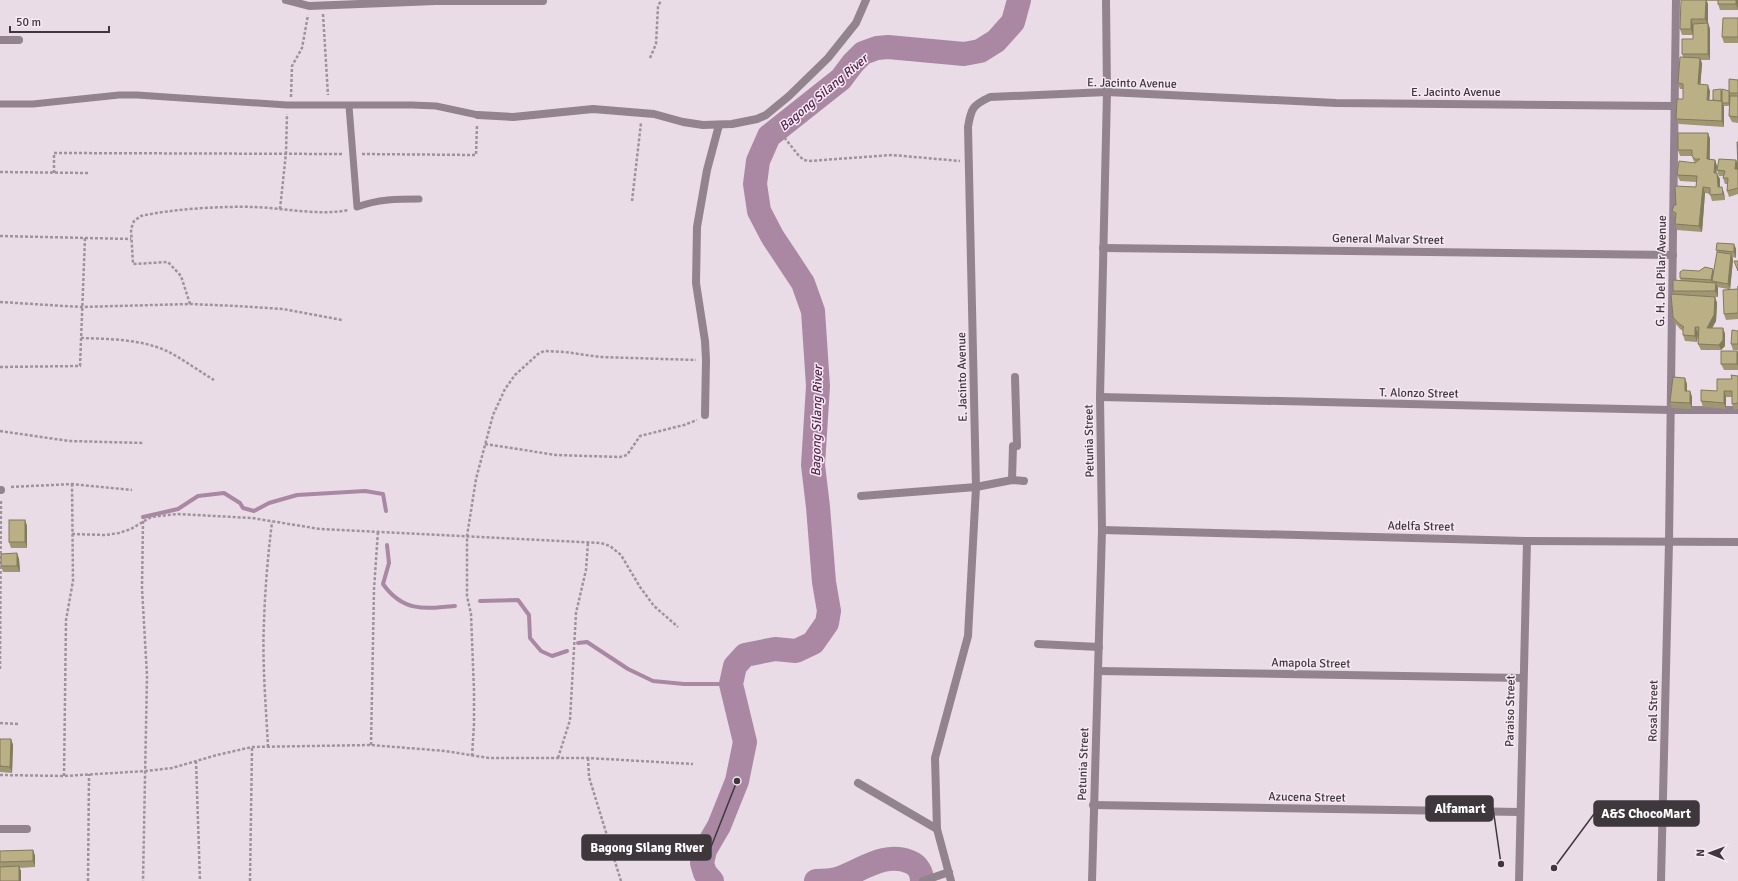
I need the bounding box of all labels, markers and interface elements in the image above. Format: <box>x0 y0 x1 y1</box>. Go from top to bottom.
scale bar <box>10 8 109 34</box>
text: 50 m <box>16 15 41 30</box>
water label: Bagong Silang River <box>776 50 873 135</box>
street label: E. Jacinto Avenue <box>1087 75 1177 92</box>
street label: E. Jacinto Avenue <box>1411 85 1501 100</box>
street label: G. H. Del Pilar Avenue <box>1653 215 1670 327</box>
street label: General Malvar Street <box>1332 231 1444 248</box>
street label: E. Jacinto Avenue <box>954 332 971 422</box>
water label: Bagong Silang River <box>808 363 826 477</box>
street label: T. Alonzo Street <box>1379 385 1459 402</box>
street label: Petunia Street <box>1081 404 1098 478</box>
street label: Adelfa Street <box>1387 518 1455 535</box>
street label: Amapola Street <box>1271 655 1351 672</box>
street label: Paraiso Street <box>1502 675 1519 747</box>
street label: Rosal Street <box>1645 680 1662 742</box>
street label: Petunia Street <box>1075 727 1092 801</box>
street label: Azucena Street <box>1268 789 1346 806</box>
callout: Alfamart <box>1426 796 1493 821</box>
text: Alfamart <box>1434 801 1486 817</box>
callout: A&S ChocoMart <box>1594 801 1699 826</box>
text: A&S ChocoMart <box>1601 806 1691 822</box>
north arrow <box>1690 833 1730 873</box>
callout: Bagong Silang River <box>582 835 711 860</box>
text: Bagong Silang River <box>590 840 705 856</box>
text: N <box>1694 849 1707 857</box>

